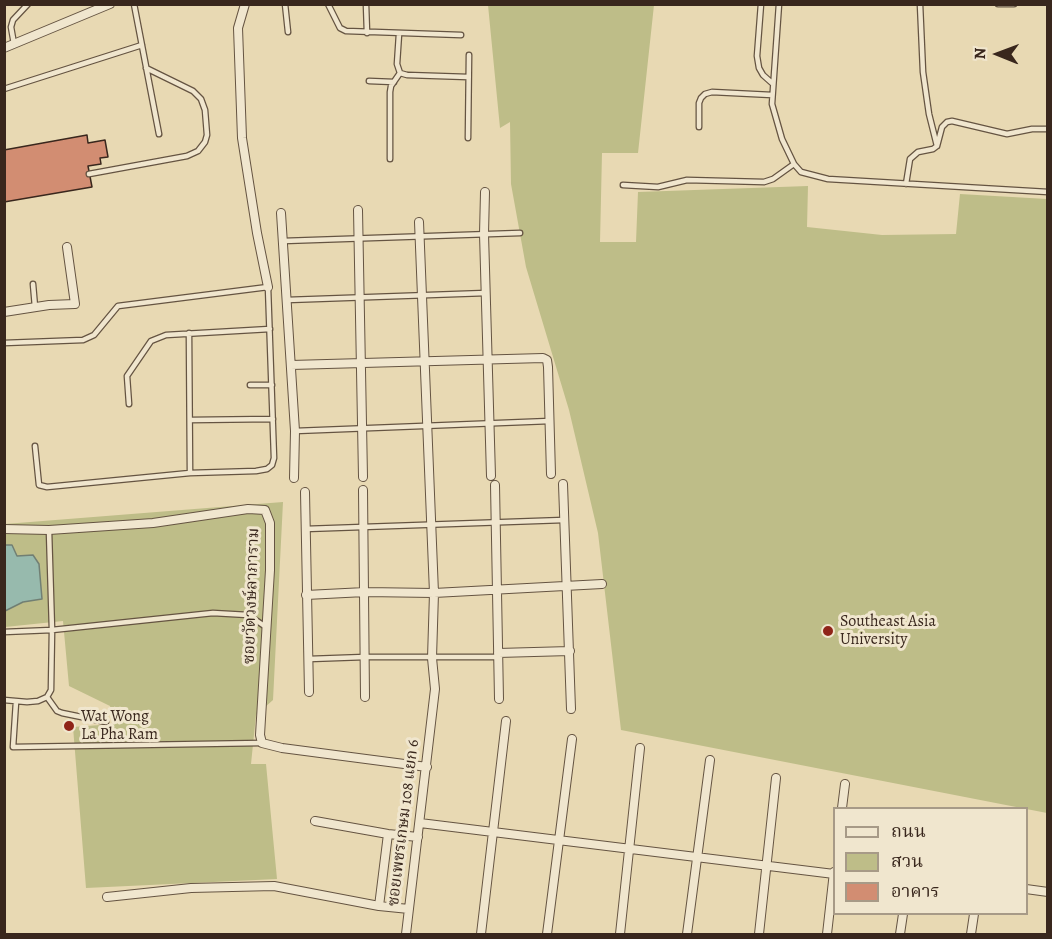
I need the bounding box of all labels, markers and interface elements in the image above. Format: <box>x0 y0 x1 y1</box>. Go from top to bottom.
north arrow <box>968 24 1028 84</box>
text: N <box>969 48 991 60</box>
street label: ซอยวัดวงษ์ลาภาราม <box>240 528 264 664</box>
place label: Southeast Asia University <box>840 612 936 650</box>
marker: Southeast Asia University <box>821 624 835 638</box>
place label: Wat Wong La Pha Ram <box>81 707 158 745</box>
marker: Wat Wong La Pha Ram <box>62 719 76 733</box>
street label: ซอยเพชรเกษม 108 แยก 6 <box>384 739 424 907</box>
legend <box>833 807 1028 915</box>
text: ถนน <box>891 819 926 843</box>
text: สวน <box>891 849 923 873</box>
text: อาคาร <box>891 879 940 903</box>

